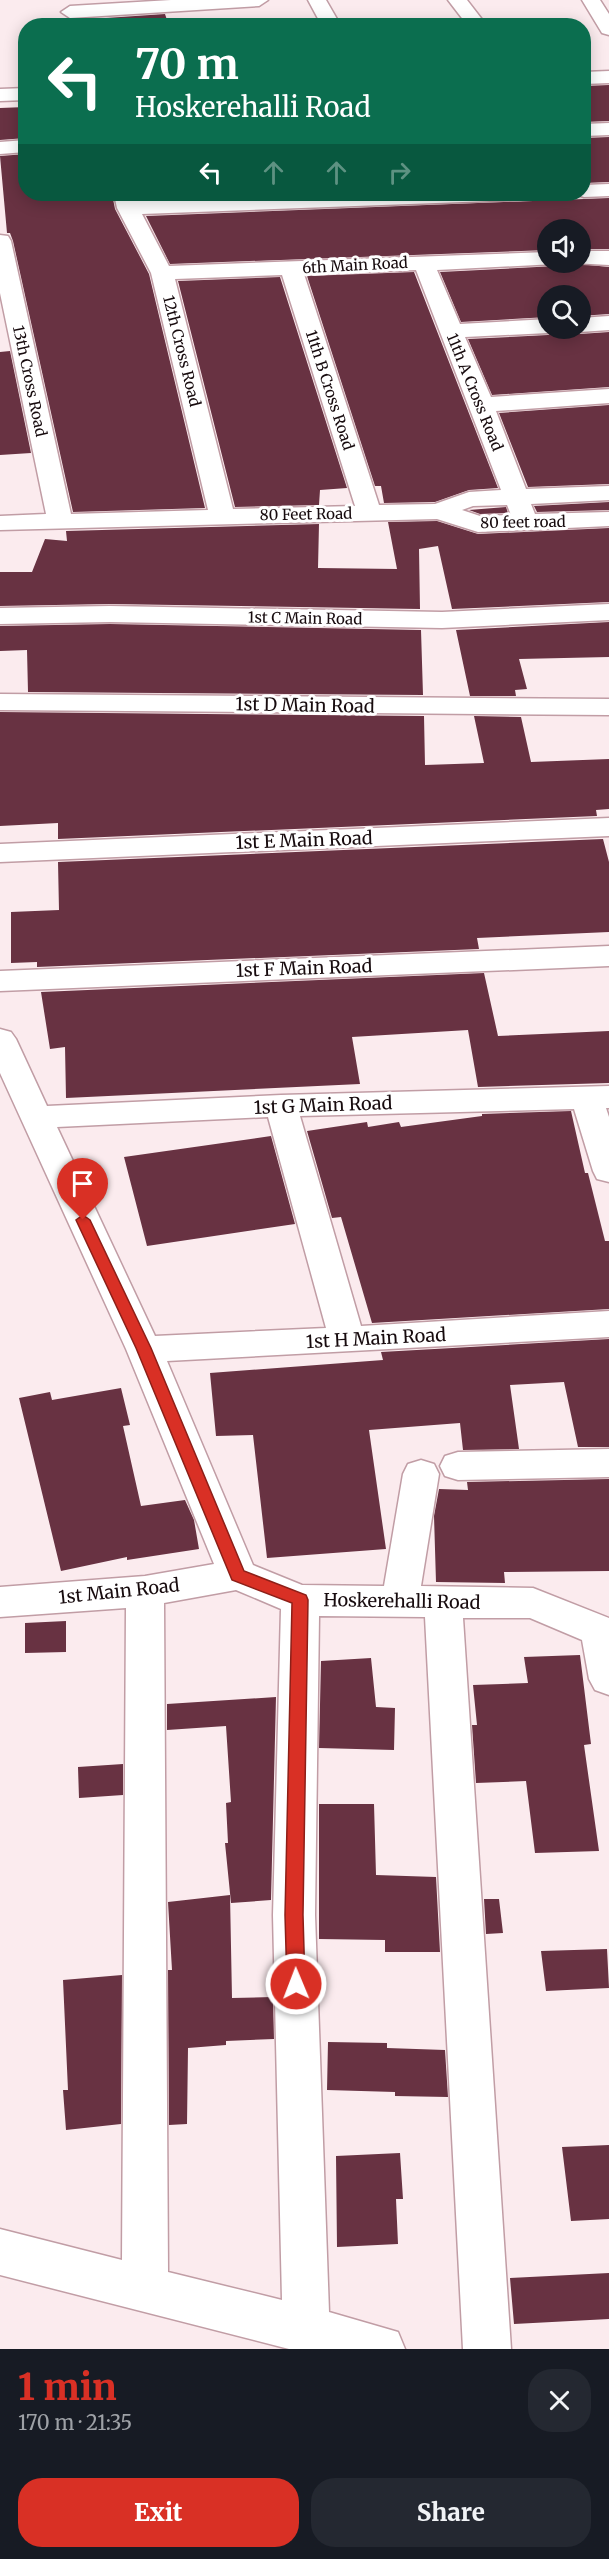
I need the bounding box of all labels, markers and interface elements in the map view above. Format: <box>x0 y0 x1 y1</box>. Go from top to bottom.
text: 70 m <box>135 38 239 90</box>
icon: left <box>36 42 114 120</box>
text: Hoskerehalli Road <box>135 90 371 124</box>
icon: left <box>194 156 227 189</box>
icon: ahead <box>257 156 290 189</box>
icon: ahead <box>320 156 353 189</box>
icon: right <box>383 156 416 189</box>
map controls <box>537 219 591 339</box>
button: sound <box>537 219 591 273</box>
street label: 6th Main Road <box>302 253 408 277</box>
button: search <box>537 285 591 339</box>
street label: 12th Cross Road <box>159 293 205 409</box>
street label: 13th Cross Road <box>9 324 51 438</box>
street label: 11th B Cross Road <box>302 328 358 452</box>
street label: 11th A Cross Road <box>443 330 507 454</box>
street label: 80 Feet Road <box>260 504 352 524</box>
street label: 80 feet road <box>480 512 566 532</box>
street label: 1st C Main Road <box>248 608 362 628</box>
street label: 1st D Main Road <box>235 692 375 718</box>
street label: 1st E Main Road <box>235 826 373 854</box>
street label: 1st F Main Road <box>235 954 373 982</box>
street label: 1st G Main Road <box>253 1091 393 1119</box>
pin <box>57 1158 108 1220</box>
icon: arrive <box>66 1167 99 1200</box>
street label: 1st H Main Road <box>305 1323 447 1353</box>
street label: 1st Main Road <box>57 1573 181 1609</box>
street label: Hoskerehalli Road <box>323 1588 481 1614</box>
position arrow <box>264 1952 328 2016</box>
text: 1 min <box>18 2365 117 2410</box>
button: close <box>528 2369 591 2432</box>
text: 170 m · 21:35 <box>18 2410 132 2435</box>
button: Exit <box>18 2478 299 2547</box>
button: Share <box>311 2478 591 2547</box>

